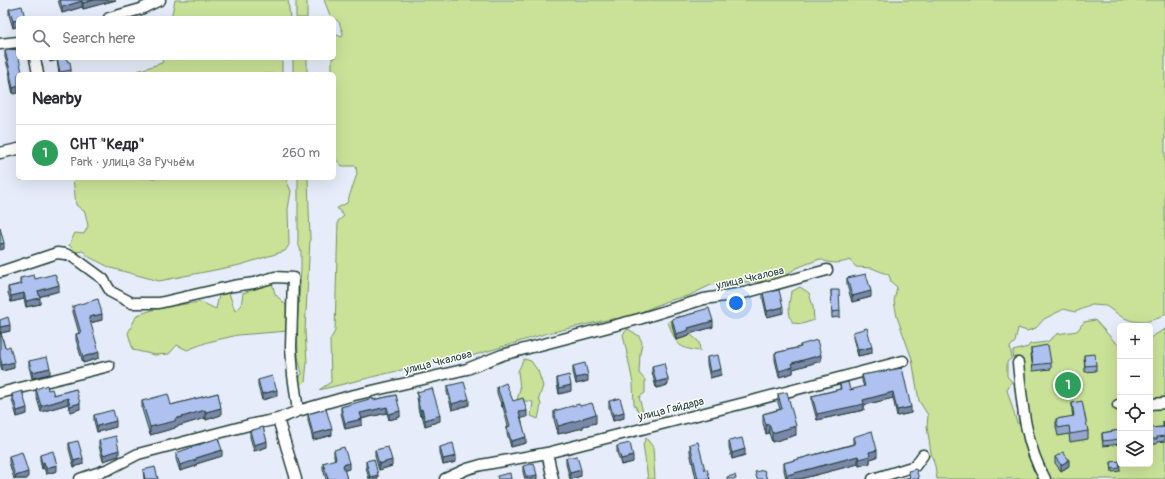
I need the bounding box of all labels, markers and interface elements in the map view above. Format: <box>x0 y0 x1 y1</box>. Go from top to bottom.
search box <box>16 16 336 60</box>
icon: search <box>30 27 52 49</box>
text: Search here <box>62 29 135 48</box>
text: Nearby <box>32 88 81 109</box>
text: СНТ "Кедр" <box>70 135 145 154</box>
text: 1 <box>42 145 48 161</box>
text: 260 m <box>282 145 320 161</box>
text: Park · улица За Ручьём <box>70 154 195 170</box>
street label: улица Чкалова <box>714 264 785 292</box>
your location <box>726 293 746 313</box>
map controls <box>1117 323 1153 467</box>
button: + <box>1117 323 1153 359</box>
street label: улица Чкалова <box>402 347 473 377</box>
button: − <box>1117 359 1153 395</box>
pin: 1 <box>1055 370 1081 400</box>
street label: улица Гайдара <box>636 395 705 424</box>
button: locate <box>1117 395 1153 431</box>
button: layers <box>1117 431 1153 467</box>

